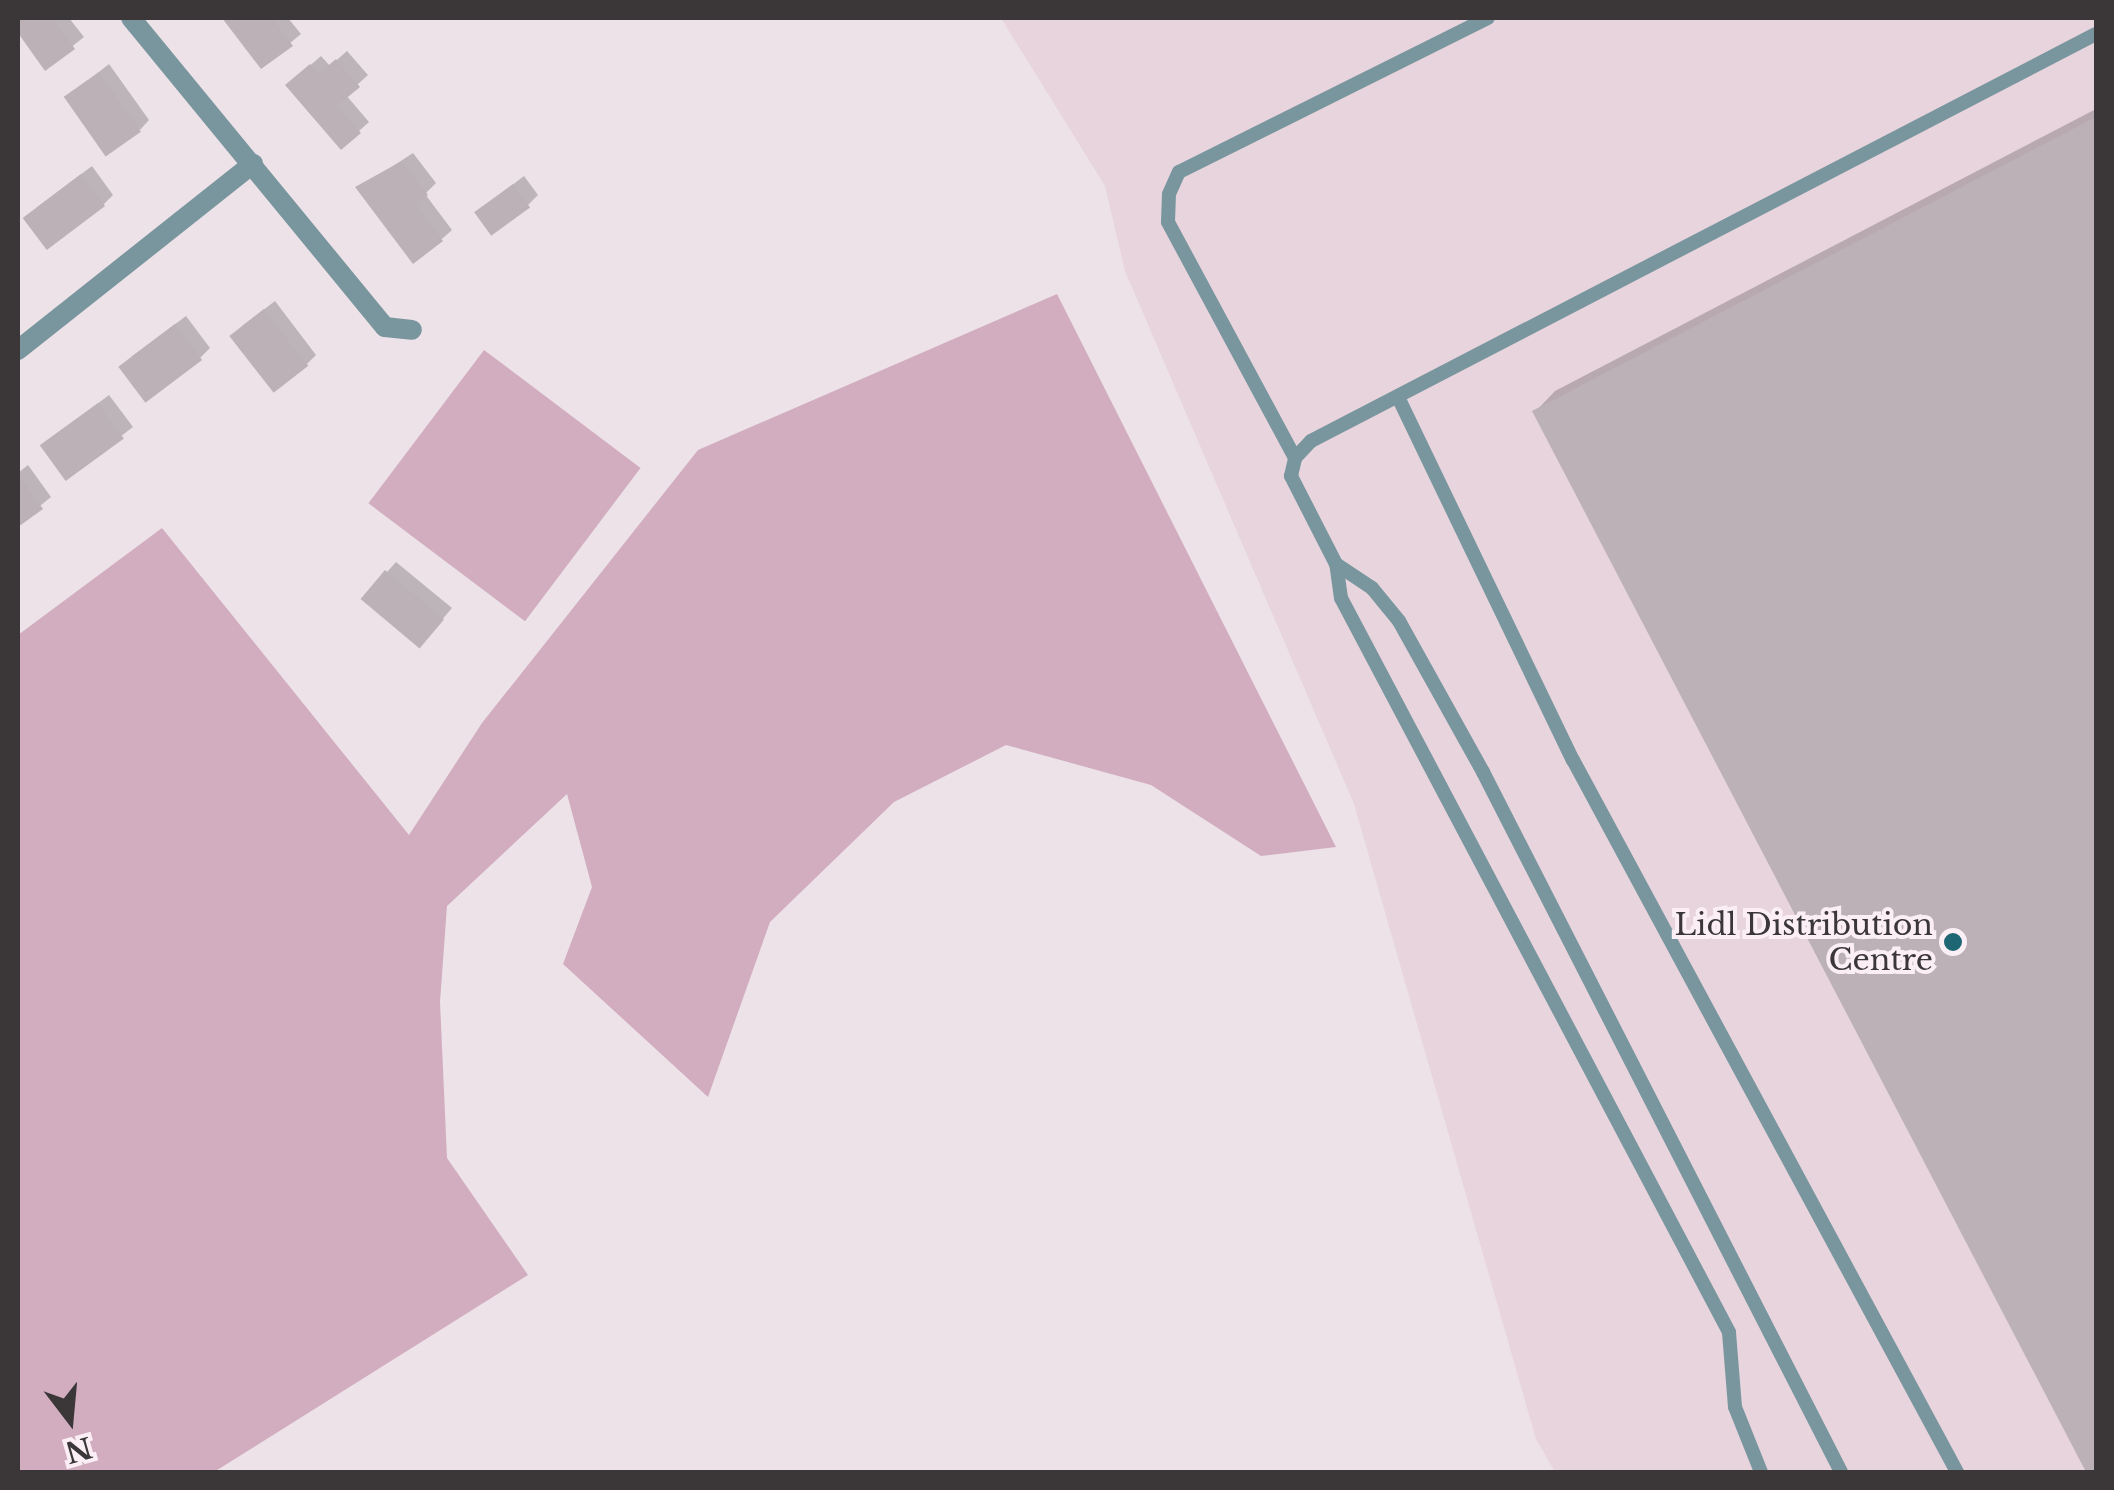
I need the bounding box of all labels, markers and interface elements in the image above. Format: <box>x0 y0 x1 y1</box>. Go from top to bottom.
place label: Lidl Distribution Centre <box>1675 907 1933 978</box>
marker: Lidl Distribution Centre <box>1942 931 1964 953</box>
north arrow <box>20 1370 120 1470</box>
text: N <box>61 1429 96 1470</box>

